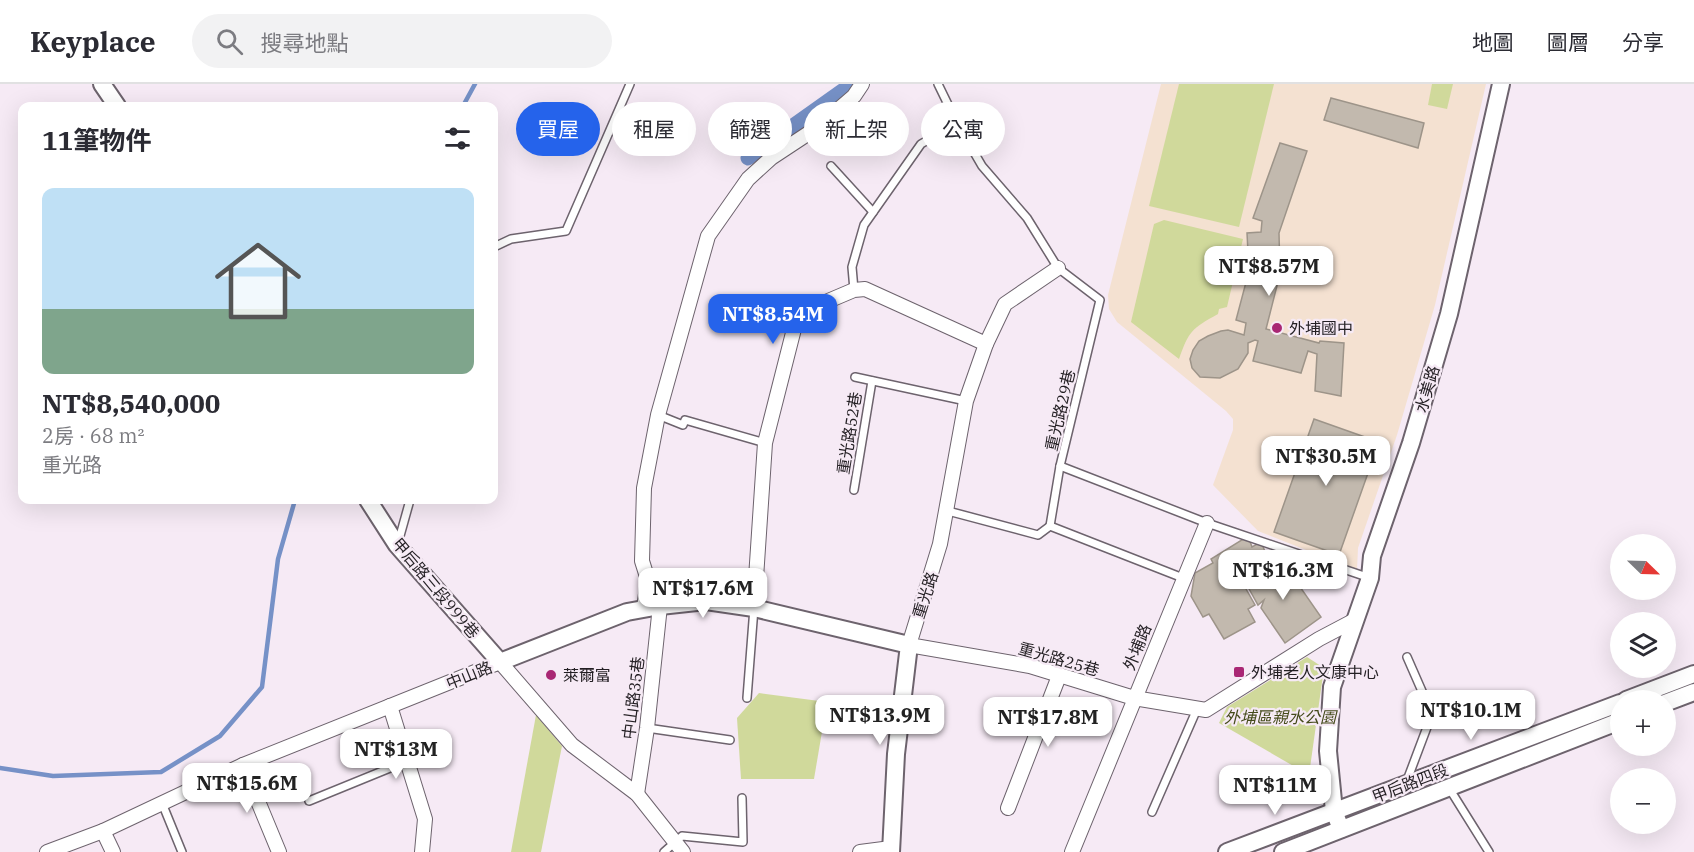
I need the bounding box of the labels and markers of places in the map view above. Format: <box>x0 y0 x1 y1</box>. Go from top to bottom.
pin: NT$8.57M <box>1207 246 1331 297</box>
pin: NT$8.54M <box>711 294 835 345</box>
place label: 外埔國中 <box>1289 318 1353 338</box>
marker: 外埔國中 <box>1270 321 1284 335</box>
pin: NT$30.5M <box>1264 436 1388 487</box>
pin: NT$16.3M <box>1221 550 1345 601</box>
pin: NT$17.6M <box>641 568 765 619</box>
place label: 外埔老人文康中心 <box>1251 662 1379 682</box>
place label: 萊爾富 <box>563 665 611 685</box>
marker: 外埔老人文康中心 <box>1232 665 1246 679</box>
marker: 萊爾富 <box>544 668 558 682</box>
pin: NT$10.1M <box>1409 690 1533 741</box>
pin: NT$13.9M <box>818 695 942 746</box>
pin: NT$17.8M <box>986 697 1110 748</box>
pin: NT$13M <box>347 729 445 780</box>
pin: NT$15.6M <box>185 763 309 814</box>
pin: NT$11M <box>1226 765 1324 816</box>

